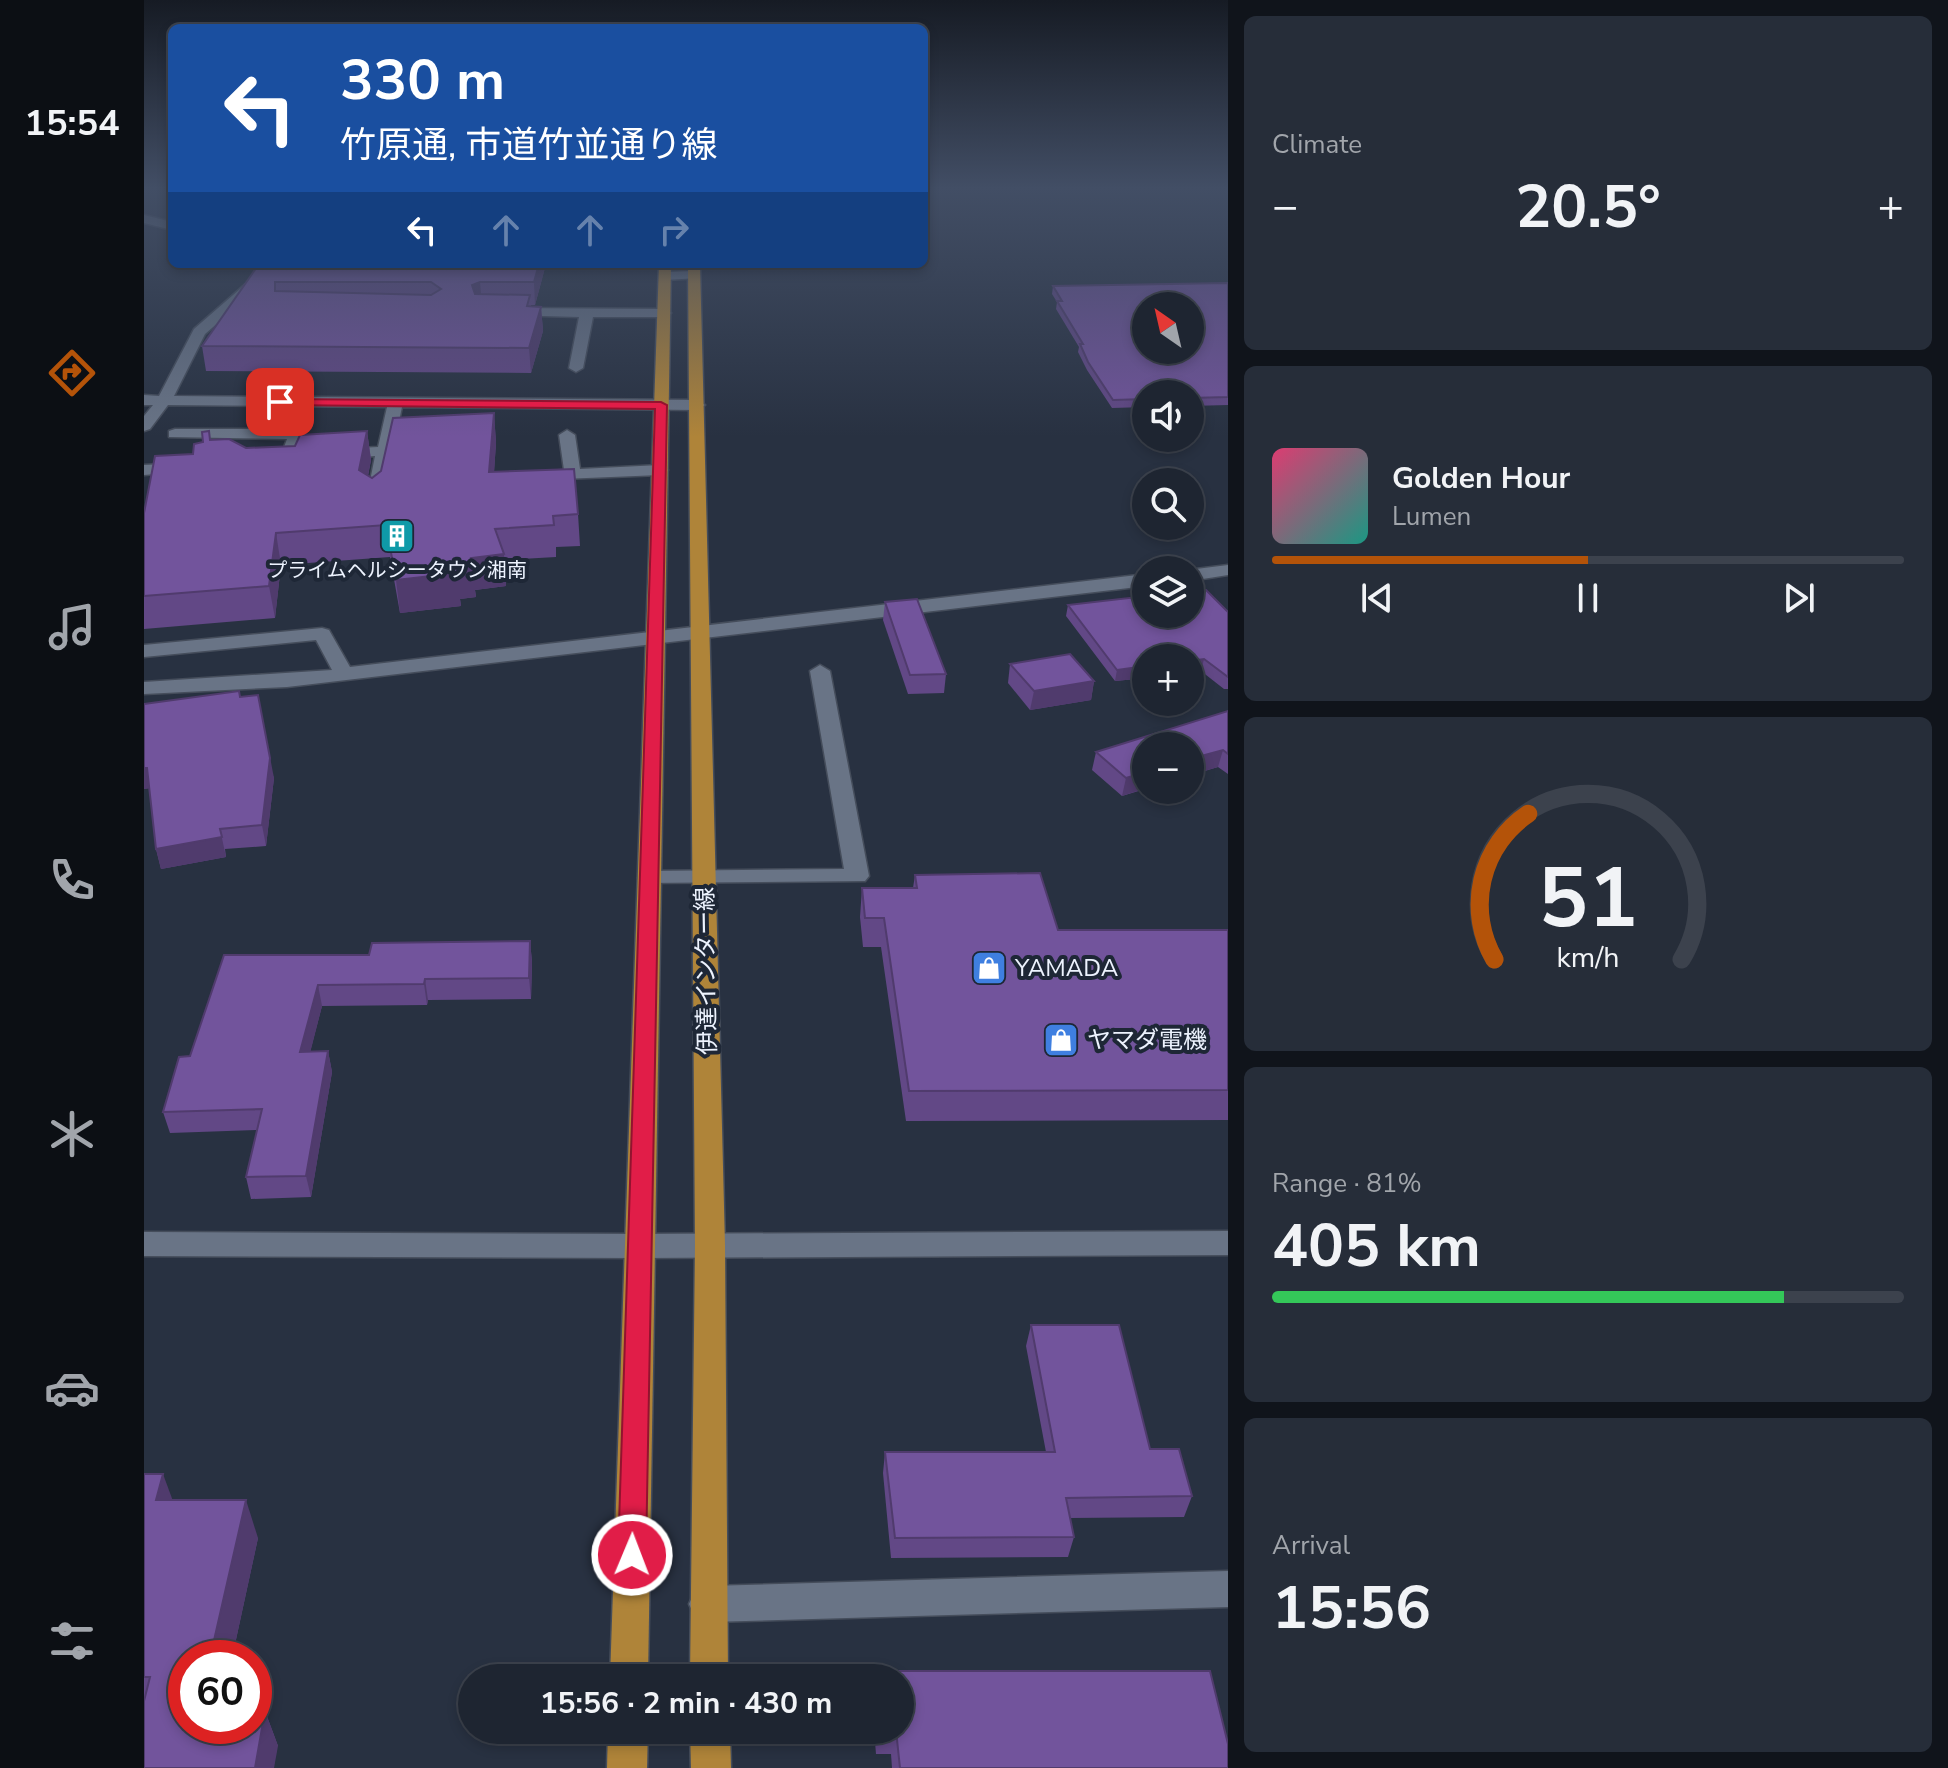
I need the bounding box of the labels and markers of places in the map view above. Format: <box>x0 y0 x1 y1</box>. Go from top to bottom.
pin <box>246 368 314 436</box>
building icon: プライムヘルシータウン湘南 <box>378 517 416 555</box>
place label: プライムヘルシータウン湘南 <box>267 557 527 584</box>
shop icon: YAMADA <box>970 949 1008 987</box>
place label: YAMADA <box>1014 952 1119 984</box>
shop icon: ヤマダ電機 <box>1042 1021 1080 1059</box>
place label: ヤマダ電機 <box>1087 1024 1207 1056</box>

